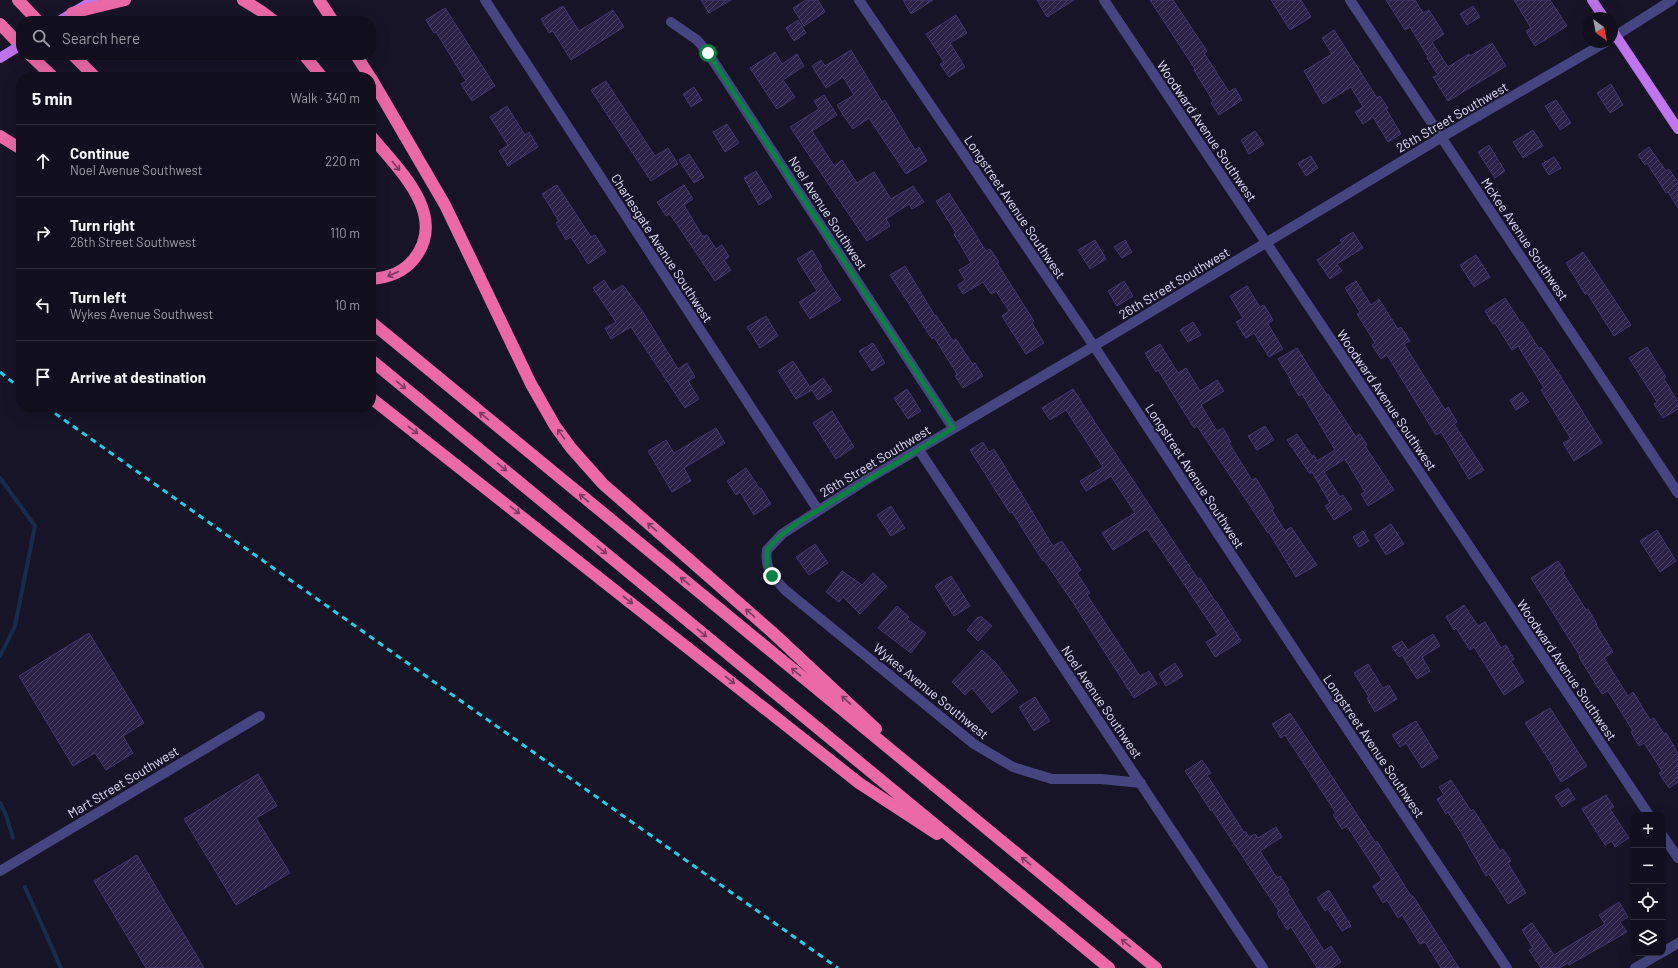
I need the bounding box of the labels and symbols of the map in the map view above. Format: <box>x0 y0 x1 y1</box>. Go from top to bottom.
north arrow <box>1582 12 1618 48</box>
route start <box>699 44 717 62</box>
street label: Woodward Avenue Southwest <box>1154 58 1260 204</box>
street label: 26th Street Southwest <box>1393 78 1511 156</box>
street label: Longstreet Avenue Southwest <box>961 132 1069 282</box>
street label: Noel Avenue Southwest <box>785 153 871 273</box>
one-way arrow <box>391 161 400 171</box>
street label: Charlesgate Avenue Southwest <box>608 171 716 325</box>
street label: McKee Avenue Southwest <box>1478 175 1572 303</box>
street label: 26th Street Southwest <box>1116 244 1232 322</box>
one-way arrow <box>388 271 400 278</box>
street label: Woodward Avenue Southwest <box>1334 327 1440 473</box>
one-way arrow <box>396 381 407 389</box>
street label: Longstreet Avenue Southwest <box>1142 401 1248 551</box>
one-way arrow <box>478 411 489 420</box>
street label: 26th Street Southwest <box>817 422 933 500</box>
one-way arrow <box>407 426 418 434</box>
one-way arrow <box>557 429 565 440</box>
one-way arrow <box>496 463 507 472</box>
one-way arrow <box>579 494 590 502</box>
one-way arrow <box>510 506 521 515</box>
one-way arrow <box>647 523 657 532</box>
one-way arrow <box>597 545 608 554</box>
route end <box>763 567 781 585</box>
one-way arrow <box>679 576 690 585</box>
one-way arrow <box>623 595 634 604</box>
street label: Woodward Avenue Southwest <box>1514 597 1620 743</box>
one-way arrow <box>744 608 755 617</box>
one-way arrow <box>697 628 708 637</box>
street label: Wykes Avenue Southwest <box>870 640 992 742</box>
street label: Noel Avenue Southwest <box>1058 643 1146 761</box>
one-way arrow <box>791 668 801 677</box>
street label: Longstreet Avenue Southwest <box>1320 671 1428 821</box>
one-way arrow <box>724 676 735 685</box>
one-way arrow <box>841 695 851 705</box>
street label: Mart Street Southwest <box>65 743 181 821</box>
one-way arrow <box>1020 856 1031 865</box>
one-way arrow <box>1121 939 1132 948</box>

